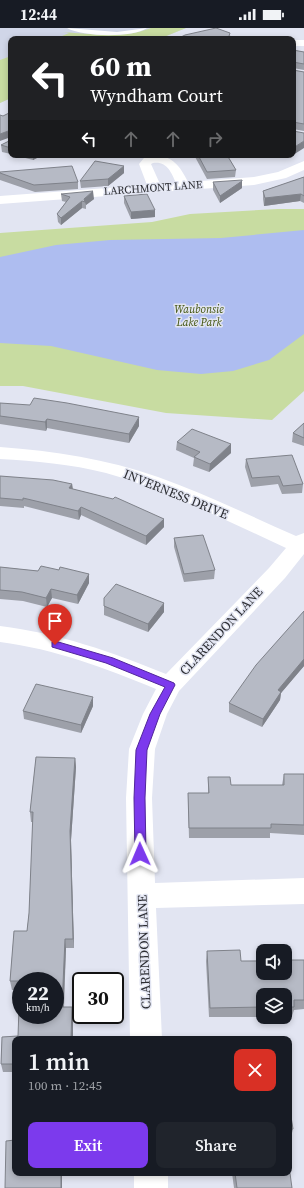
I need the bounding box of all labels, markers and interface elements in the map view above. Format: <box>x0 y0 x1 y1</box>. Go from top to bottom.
text: 12:44 <box>20 4 57 25</box>
text: 60 m <box>90 47 152 85</box>
icon: left <box>24 52 76 104</box>
text: Wyndham Court <box>90 83 223 108</box>
icon: left <box>78 128 100 150</box>
icon: ahead <box>120 128 142 150</box>
icon: ahead <box>162 128 184 150</box>
icon: right <box>204 128 226 150</box>
street label: LARCHMONT LANE <box>103 177 203 199</box>
park label: Waubonsie Lake Park <box>174 302 224 330</box>
street label: INVERNESS DRIVE <box>121 465 231 523</box>
street label: CLARENDON LANE <box>176 583 266 679</box>
pin <box>38 604 72 645</box>
icon: arrive <box>44 610 66 632</box>
position arrow <box>119 833 161 875</box>
street label: CLARENDON LANE <box>134 894 154 1010</box>
map controls <box>256 944 292 1024</box>
button: sound <box>256 944 292 980</box>
speed limit sign: 30 <box>72 972 124 1024</box>
text: 22 <box>27 979 49 1007</box>
button: layers <box>256 988 292 1024</box>
text: km/h <box>26 1001 50 1014</box>
text: 1 min <box>28 1045 90 1078</box>
button: close <box>234 1049 276 1091</box>
text: 100 m · 12:45 <box>28 1077 102 1094</box>
button: Exit <box>28 1122 148 1168</box>
button: Share <box>156 1122 276 1168</box>

